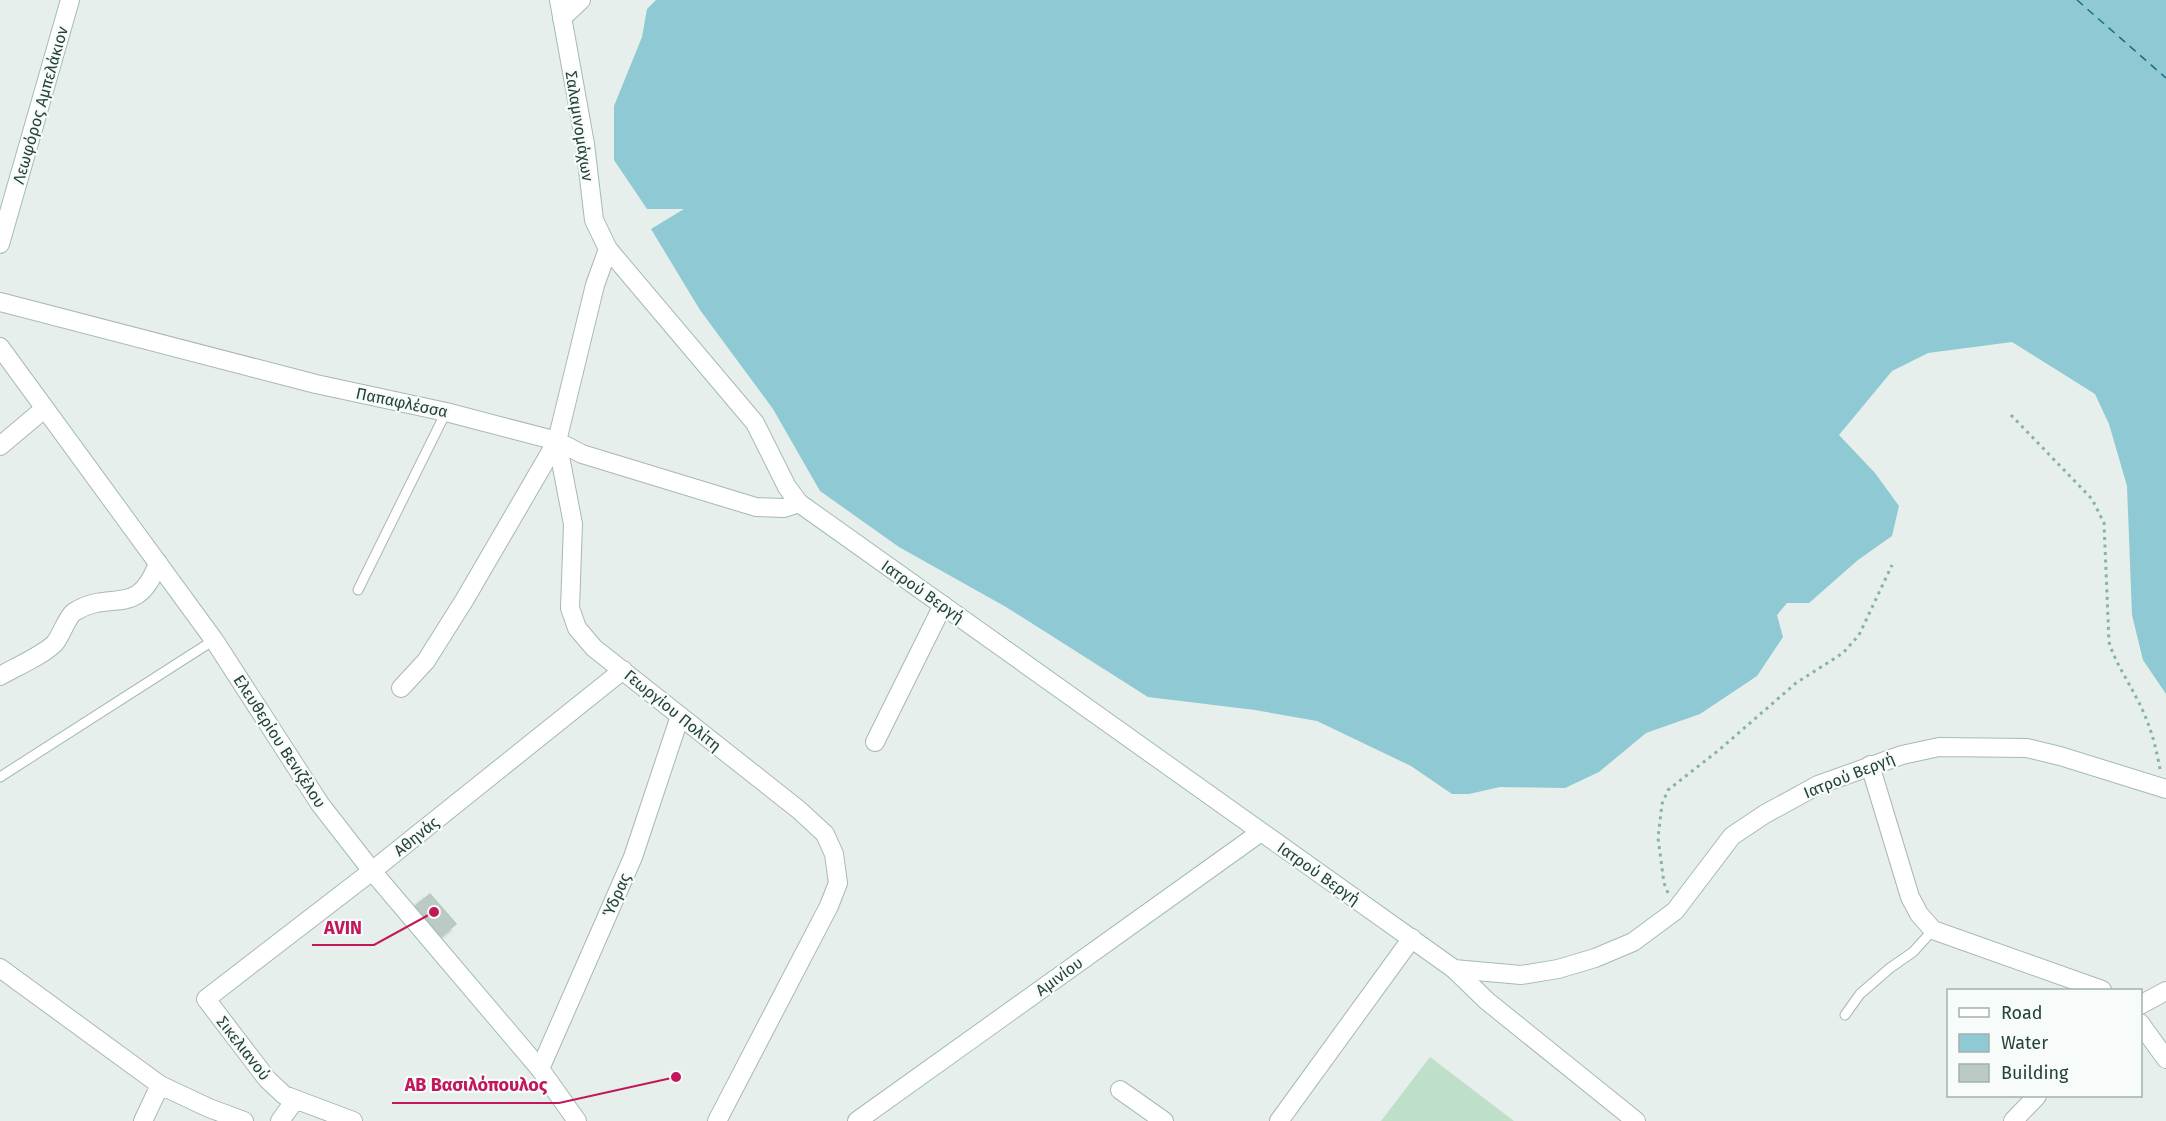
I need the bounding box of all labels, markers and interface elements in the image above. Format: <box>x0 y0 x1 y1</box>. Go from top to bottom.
street label: Λεωφόρος Αμπελάκιον <box>9 24 72 186</box>
street label: Σαλαμινομάχων <box>561 70 598 183</box>
street label: Παπαφλέσσα <box>354 383 450 421</box>
street label: Ιατρού Βεργή <box>878 556 968 627</box>
street label: Γεωργίου Πολίτη <box>620 666 725 755</box>
street label: Ελευθερίου Βενιζέλου <box>229 671 330 811</box>
street label: Ιατρού Βεργή <box>1801 749 1897 802</box>
street label: Αθηνάς <box>390 812 443 860</box>
street label: Ιατρού Βεργή <box>1274 838 1364 909</box>
street label: Ύδρας <box>598 870 635 920</box>
callout: AVIN <box>312 909 374 945</box>
text: AVIN <box>323 917 362 939</box>
street label: Αμινίου <box>1032 953 1087 1000</box>
legend <box>1947 989 2142 1097</box>
text: Road <box>2001 1002 2043 1024</box>
street label: Σικελιανού <box>213 1012 275 1084</box>
text: Water <box>2001 1032 2048 1054</box>
text: Building <box>2001 1062 2069 1084</box>
callout: ΑΒ Βασιλόπουλος <box>392 1067 559 1103</box>
text: ΑΒ Βασιλόπουλος <box>404 1074 548 1096</box>

